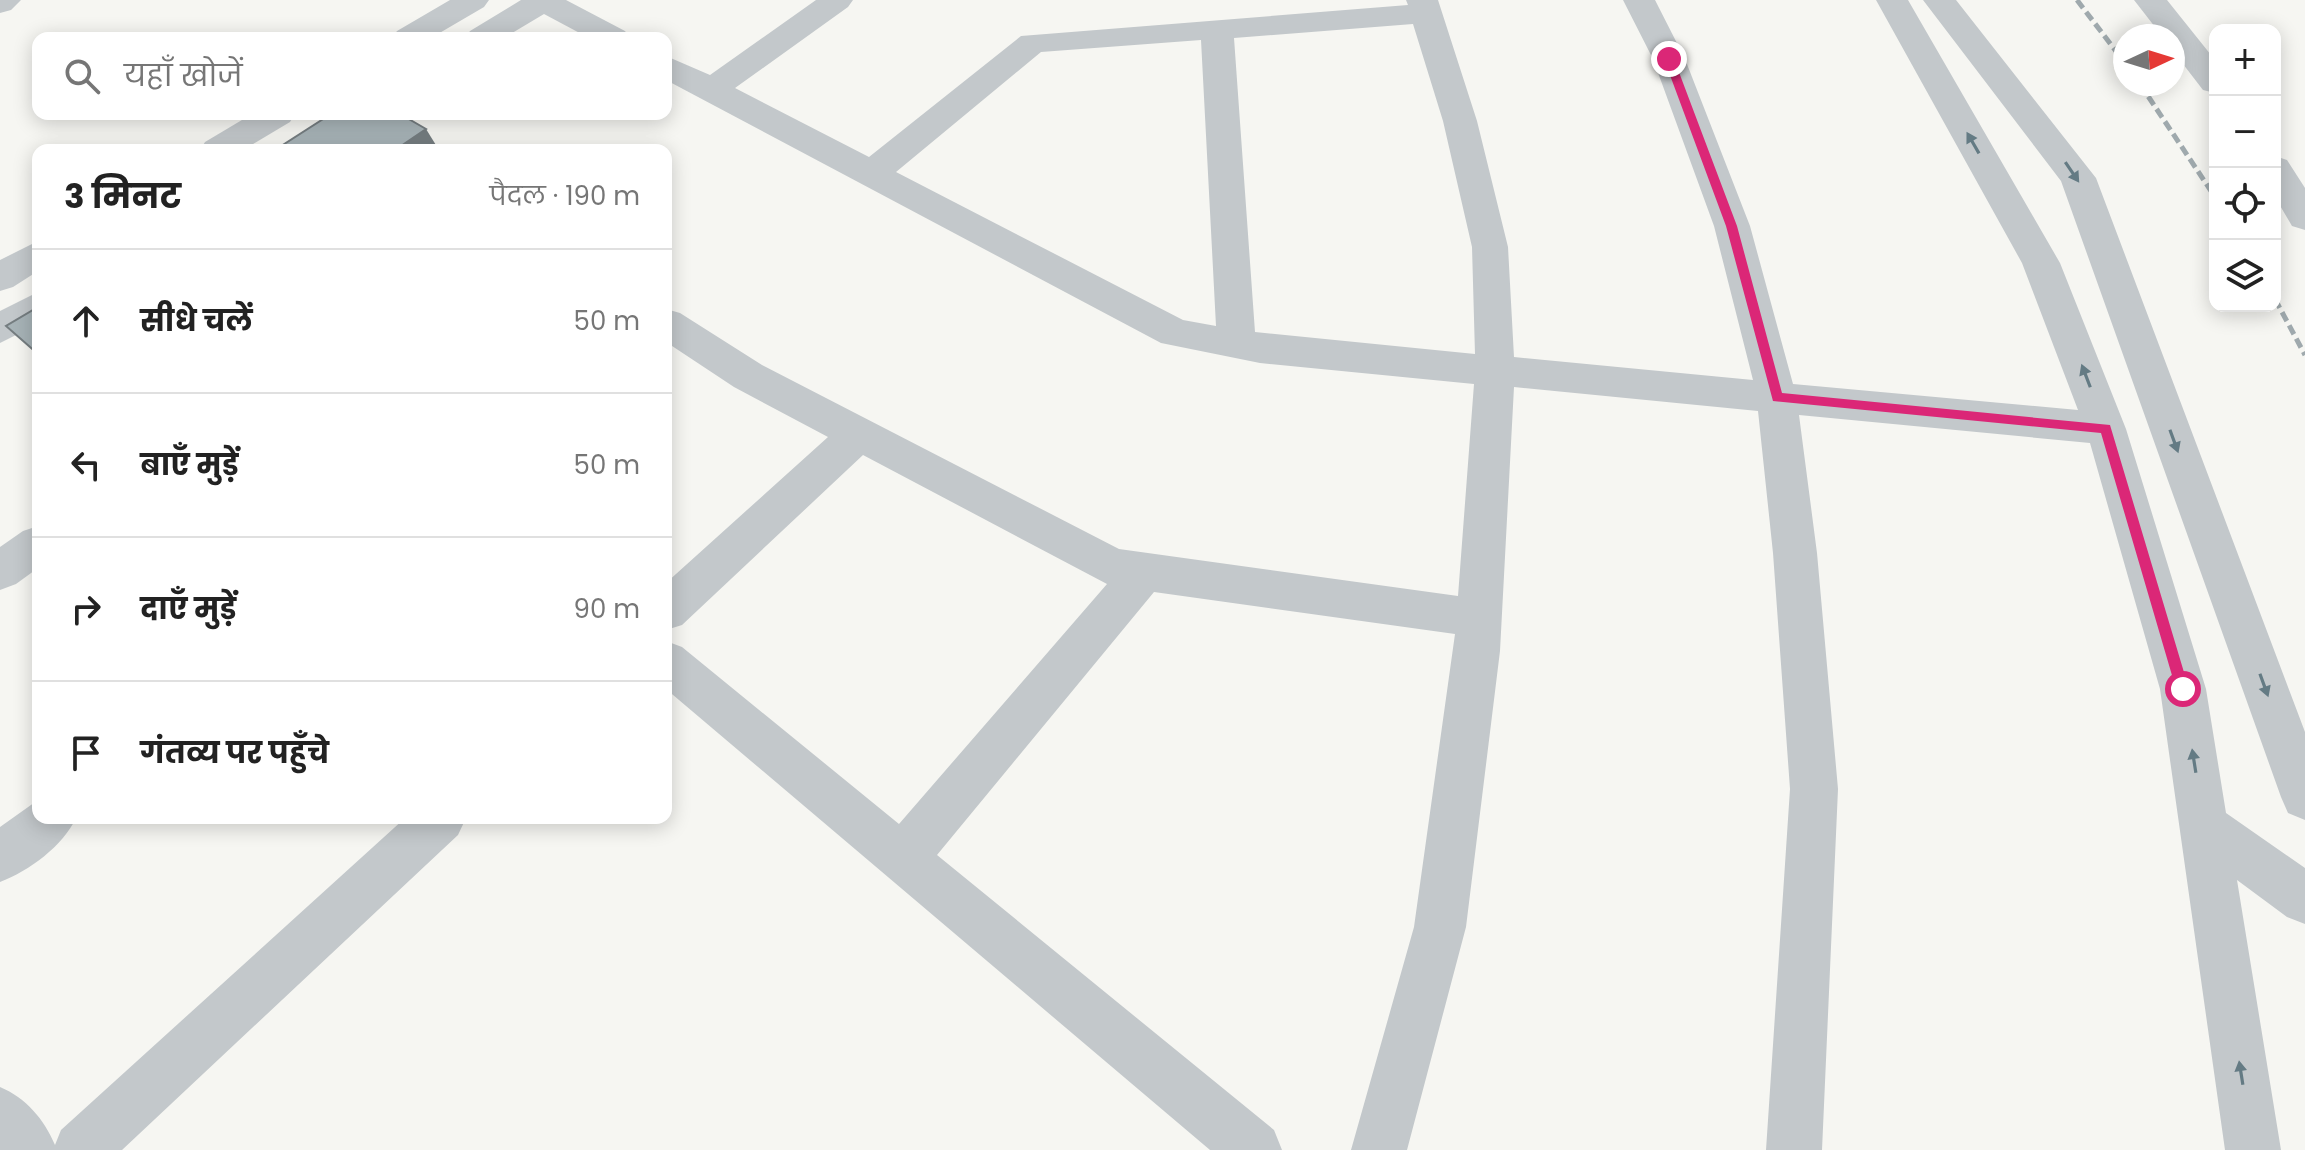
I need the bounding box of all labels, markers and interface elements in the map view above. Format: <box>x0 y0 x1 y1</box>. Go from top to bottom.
north arrow <box>2113 24 2185 96</box>
map controls <box>2209 24 2281 312</box>
button: + <box>2209 24 2281 96</box>
search box <box>32 32 672 120</box>
route end <box>1651 41 1687 77</box>
icon: search <box>60 54 104 98</box>
text: यहाँ खोजें <box>124 54 243 97</box>
button: − <box>2209 96 2281 168</box>
one-way arrow <box>1966 132 1980 154</box>
one-way arrow <box>2064 162 2079 183</box>
button: locate <box>2209 168 2281 240</box>
text: 3 मिनट <box>64 172 181 220</box>
text: पैदल · 190 m <box>489 178 640 214</box>
button: layers <box>2209 240 2281 312</box>
icon: ahead <box>64 299 108 343</box>
text: सीधे चलें <box>140 299 253 342</box>
text: 50 m <box>574 303 640 339</box>
one-way arrow <box>2079 364 2092 388</box>
one-way arrow <box>2169 429 2181 453</box>
icon: left <box>64 443 108 487</box>
text: बाएँ मुड़ें <box>140 443 238 486</box>
text: 50 m <box>574 447 640 483</box>
icon: right <box>64 587 108 631</box>
text: दाएँ मुड़ें <box>140 587 236 630</box>
text: 90 m <box>574 591 640 627</box>
route start <box>2165 671 2201 707</box>
one-way arrow <box>2258 673 2271 697</box>
icon: arrive <box>64 731 108 775</box>
text: गंतव्य पर पहुँचे <box>140 731 329 774</box>
one-way arrow <box>2187 748 2199 773</box>
one-way arrow <box>2235 1060 2247 1085</box>

